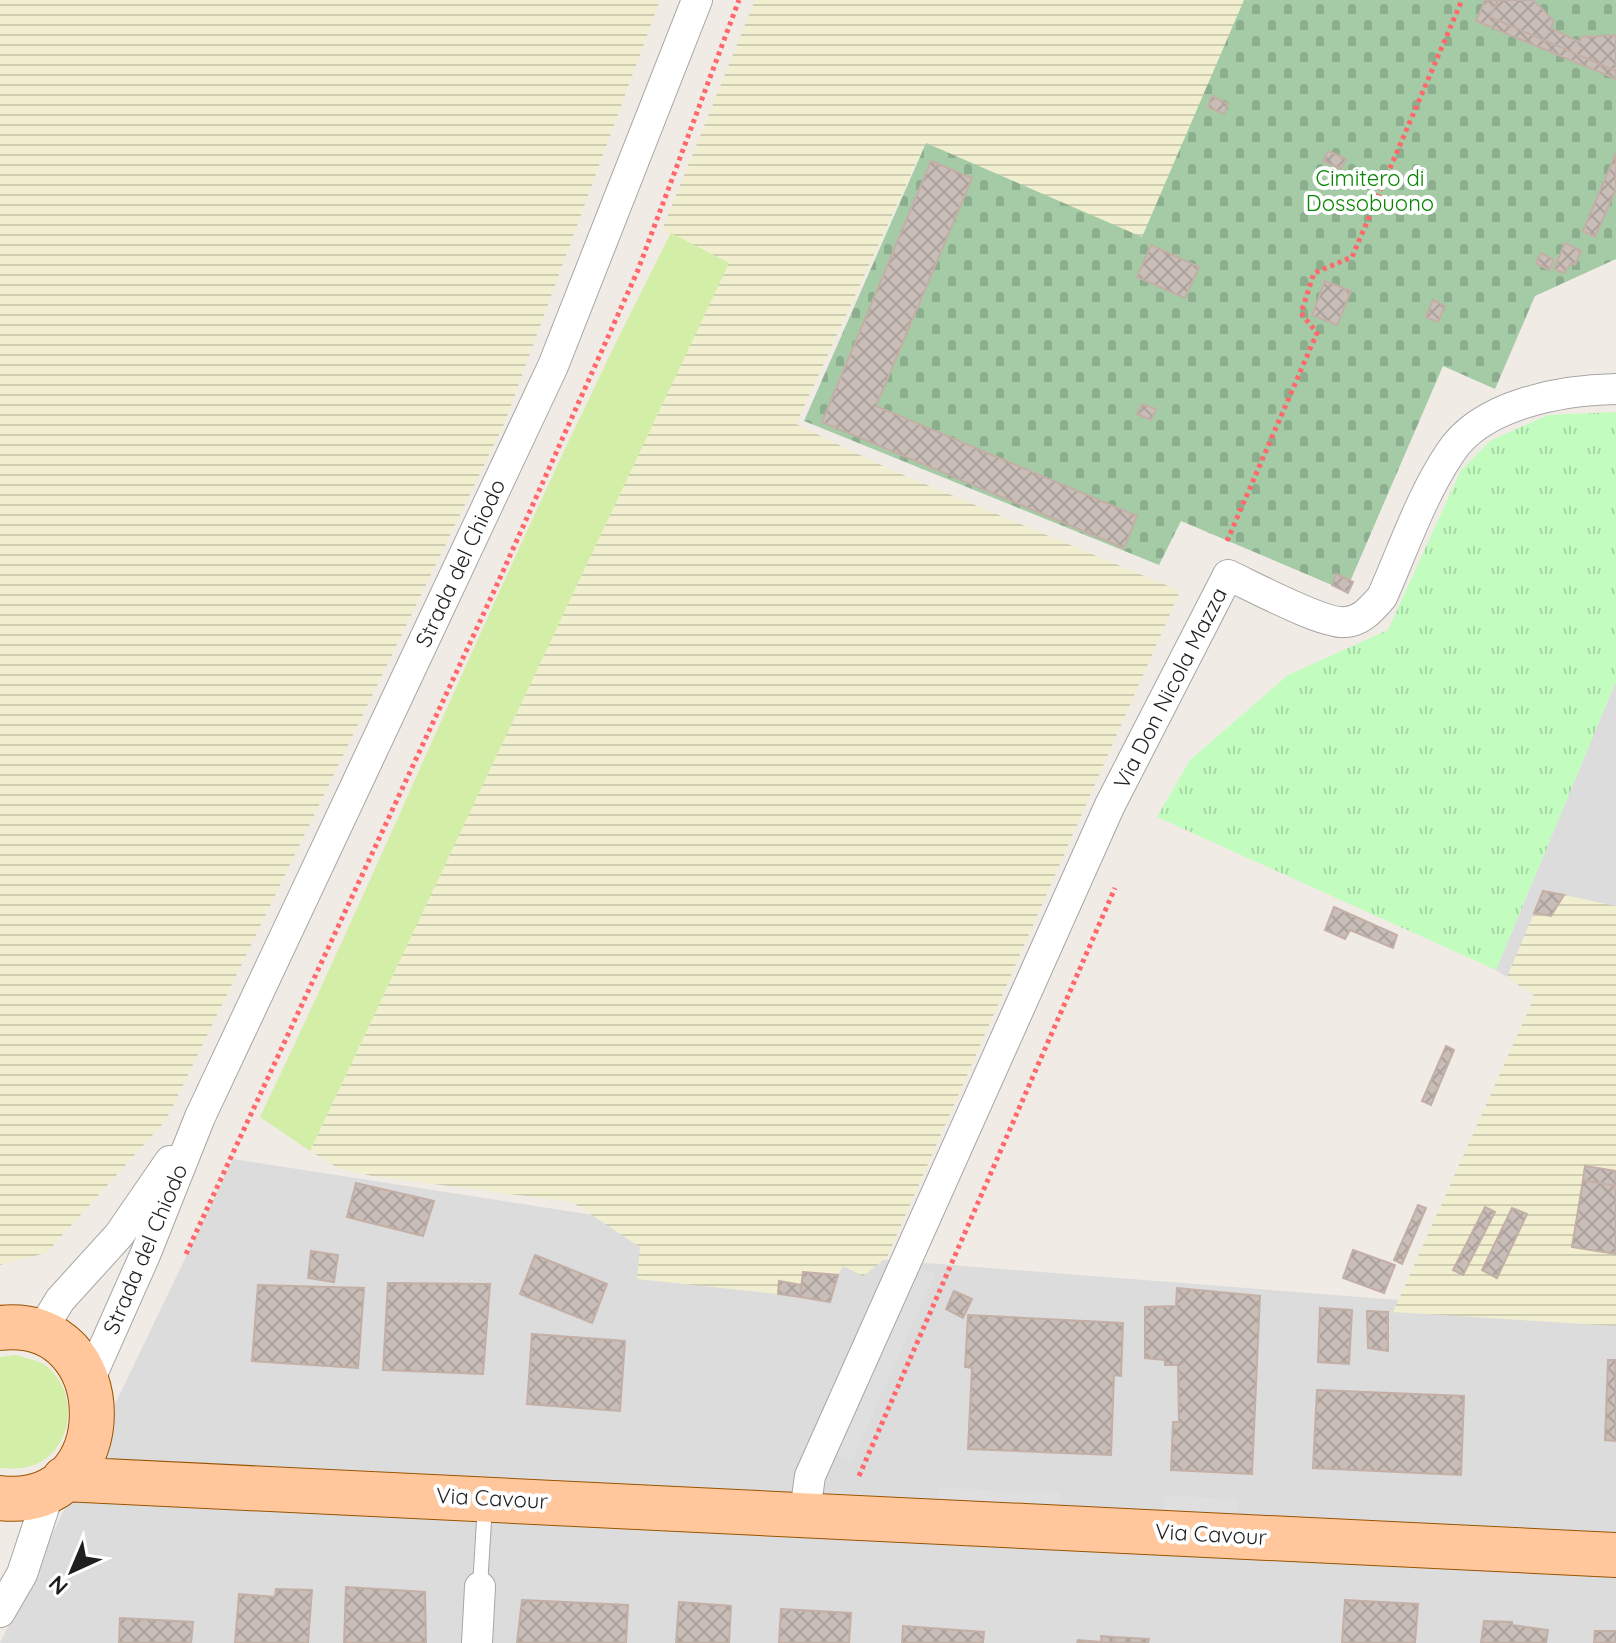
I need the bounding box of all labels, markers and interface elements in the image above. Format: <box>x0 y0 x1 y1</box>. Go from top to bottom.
park label: Cimitero di Dossobuono <box>1306 164 1434 217</box>
street label: Strada del Chiodo <box>409 474 511 652</box>
street label: Via Don Nicola Mazza <box>1107 583 1233 793</box>
street label: Strada del Chiodo <box>96 1160 194 1338</box>
street label: Via Cavour <box>435 1481 549 1515</box>
street label: Via Cavour <box>1154 1517 1268 1551</box>
north arrow <box>32 1531 112 1611</box>
text: N <box>43 1570 74 1601</box>

